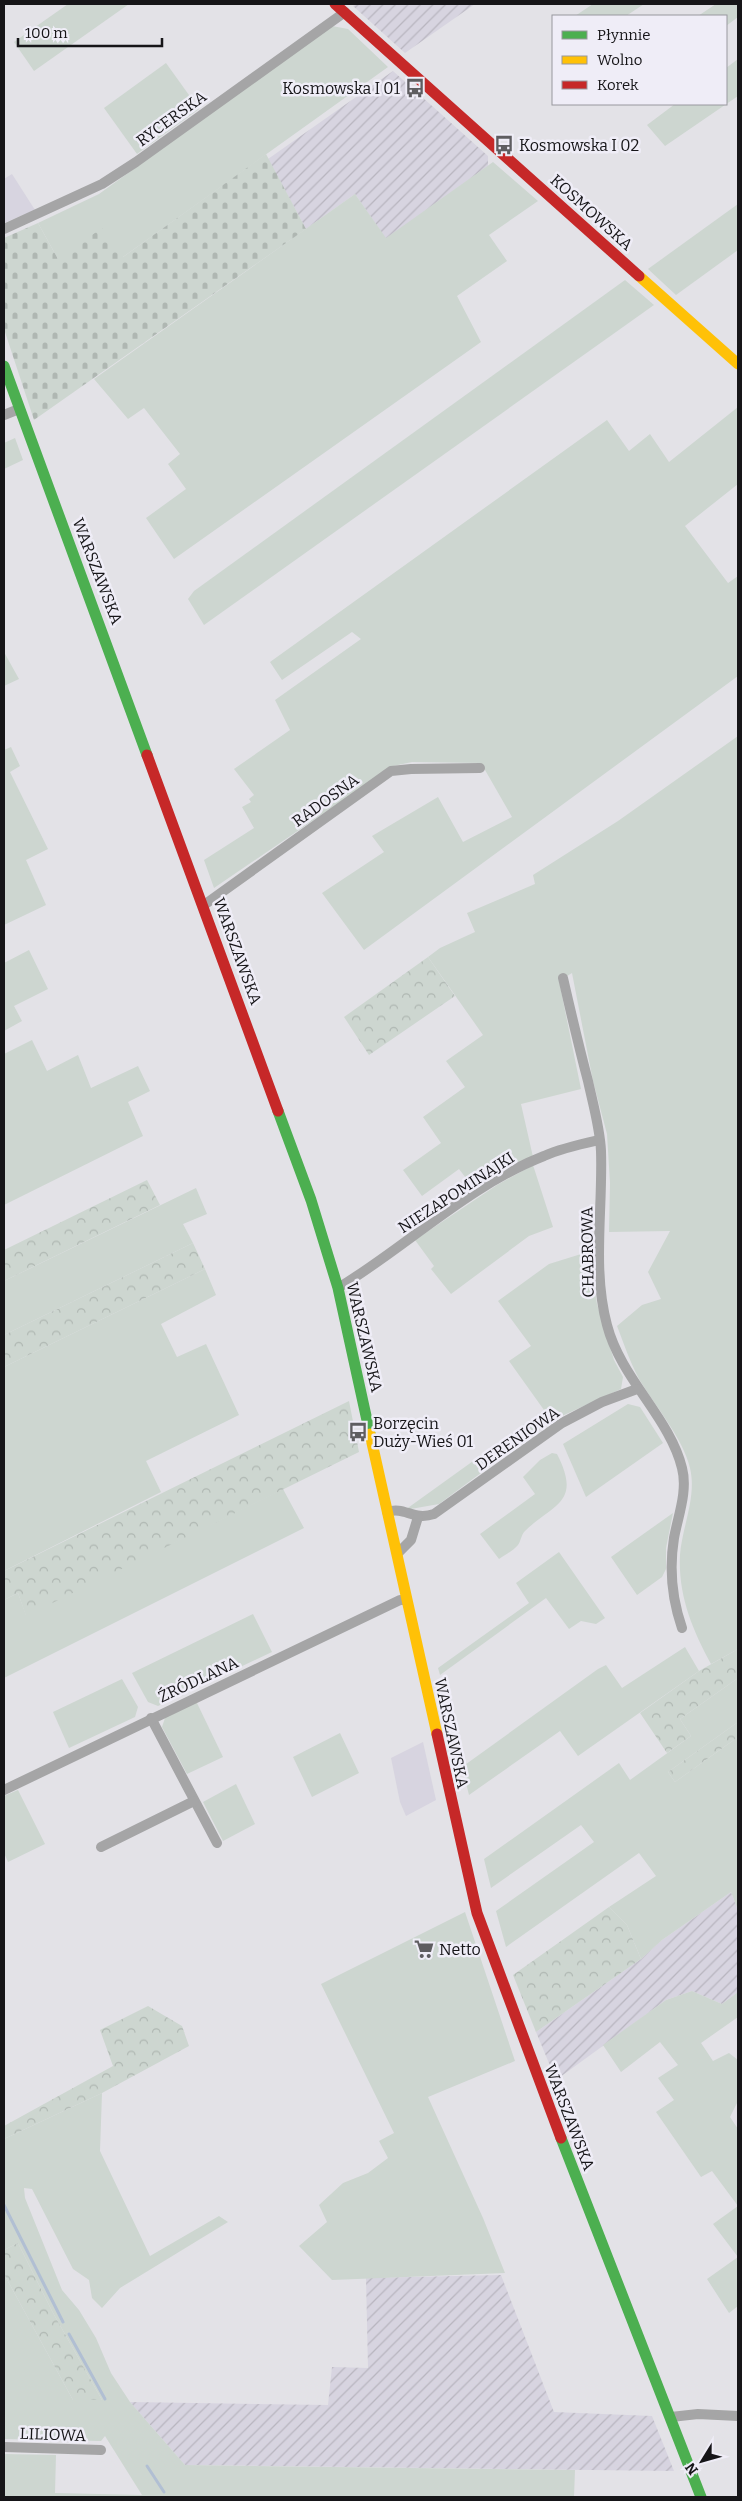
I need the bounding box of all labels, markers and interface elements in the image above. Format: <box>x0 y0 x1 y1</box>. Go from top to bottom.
scale bar <box>18 15 161 47</box>
legend <box>552 15 727 105</box>
text: 100 m <box>25 24 68 42</box>
text: Płynnie <box>597 26 651 44</box>
text: Wolno <box>597 51 642 69</box>
text: Korek <box>597 76 639 94</box>
bus stop icon: Kosmowska I 01 <box>404 77 426 99</box>
place label: Kosmowska I 01 <box>282 79 400 98</box>
street label: RYCERSKA <box>133 86 211 150</box>
bus stop icon: Kosmowska I 02 <box>493 134 515 156</box>
place label: Kosmowska I 02 <box>519 136 639 155</box>
street label: KOSMOWSKA <box>547 170 637 255</box>
street label: WARSZAWSKA <box>69 515 127 628</box>
street label: RADOSNA <box>288 770 363 831</box>
street label: WARSZAWSKA <box>209 895 266 1008</box>
street label: NIEZAPOMINAJKI <box>395 1148 518 1237</box>
street label: CHABROWA <box>577 1206 598 1298</box>
street label: WARSZAWSKA <box>343 1280 387 1395</box>
street label: DERENIOWA <box>472 1402 563 1474</box>
place label: Borzęcin Duży-Wieś 01 <box>373 1414 474 1451</box>
bus stop icon: Borzęcin Duży-Wieś 01 <box>347 1421 369 1443</box>
street label: ŹRÓDLANA <box>155 1651 242 1706</box>
street label: WARSZAWSKA <box>431 1676 473 1791</box>
supermarket icon: Netto <box>413 1938 435 1960</box>
place label: Netto <box>439 1940 481 1959</box>
street label: WARSZAWSKA <box>541 2061 599 2174</box>
street label: LILIOWA <box>19 2424 87 2445</box>
north arrow <box>677 2436 727 2486</box>
text: N <box>682 2459 702 2478</box>

